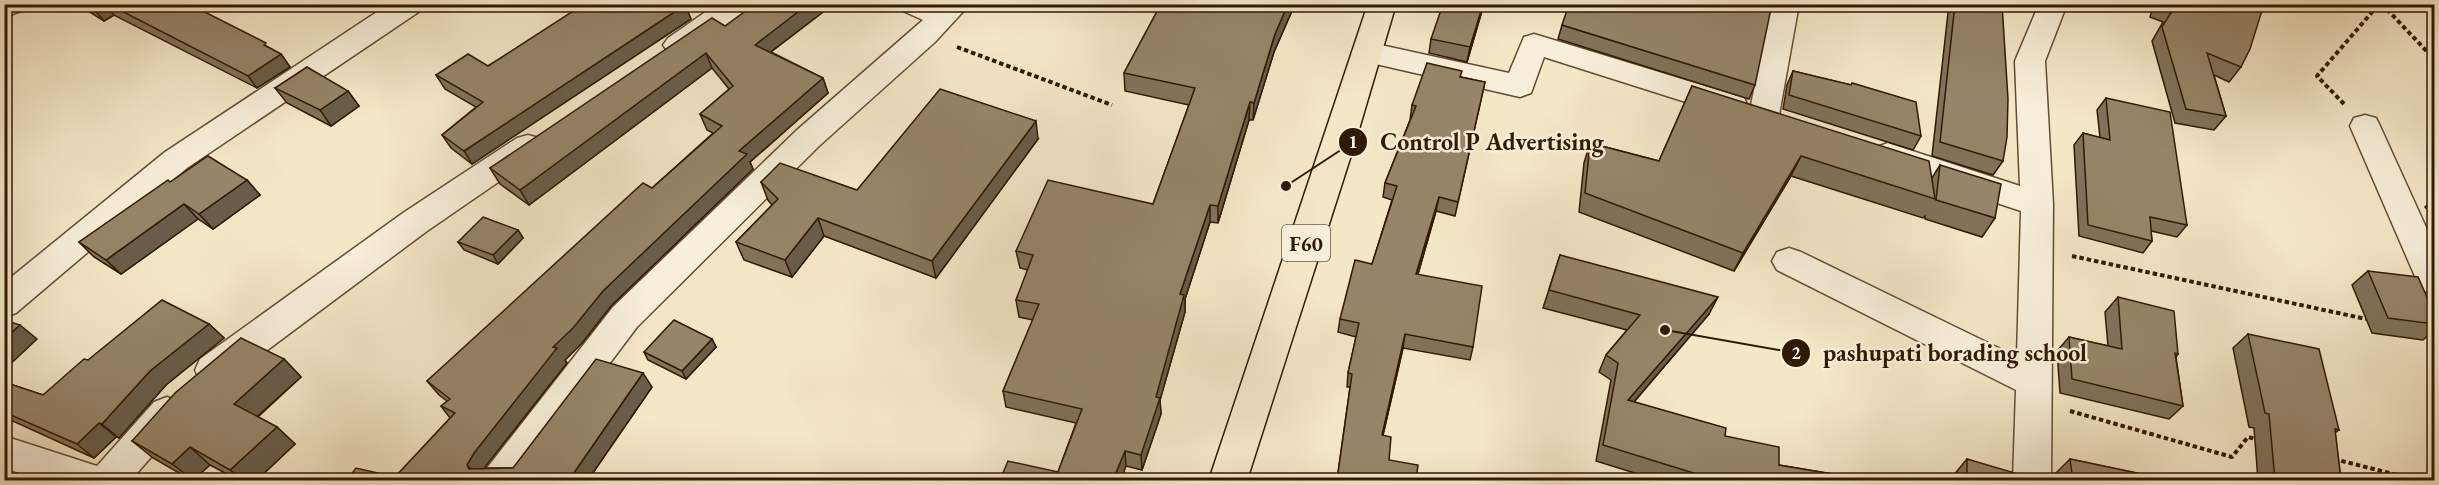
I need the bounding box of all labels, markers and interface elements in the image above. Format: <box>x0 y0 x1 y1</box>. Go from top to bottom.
callout: Control P Advertising <box>1338 121 1616 163</box>
text: Control P Advertising <box>1380 126 1605 158</box>
text: 1 <box>1348 130 1358 153</box>
road number: F60 <box>1282 225 1330 261</box>
callout: pashupati borading school <box>1781 332 2099 374</box>
text: pashupati borading school <box>1823 337 2087 369</box>
text: 2 <box>1791 341 1801 364</box>

